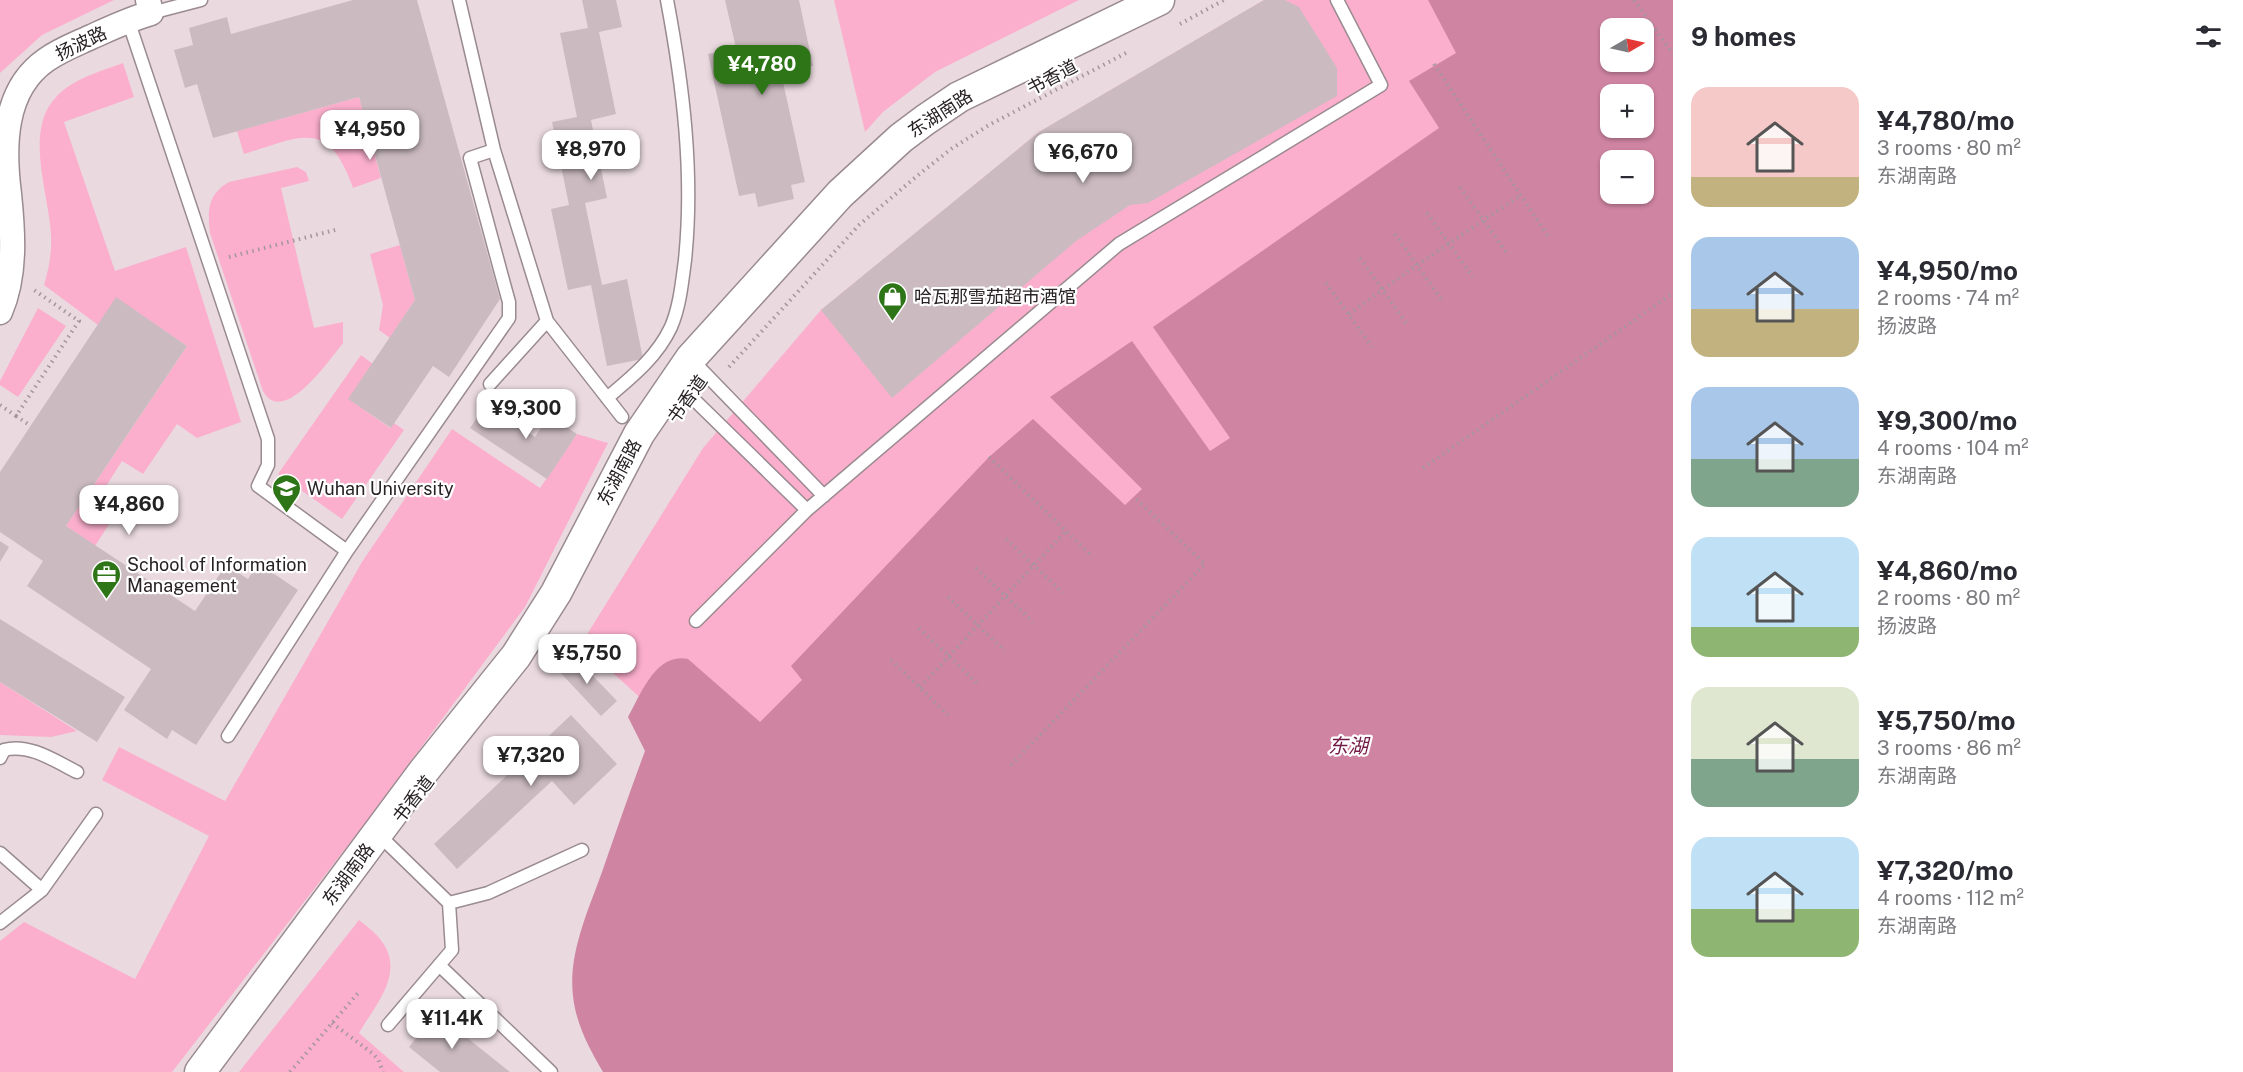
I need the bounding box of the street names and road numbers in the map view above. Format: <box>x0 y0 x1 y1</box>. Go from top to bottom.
street label: 扬波路 <box>52 22 110 64</box>
street label: 书香道 <box>1023 55 1081 99</box>
street label: 东湖南路 <box>904 85 976 141</box>
street label: 书香道 <box>663 371 711 427</box>
street label: 东湖南路 <box>593 435 645 509</box>
street label: 书香道 <box>388 771 438 827</box>
street label: 东湖南路 <box>318 839 378 909</box>

